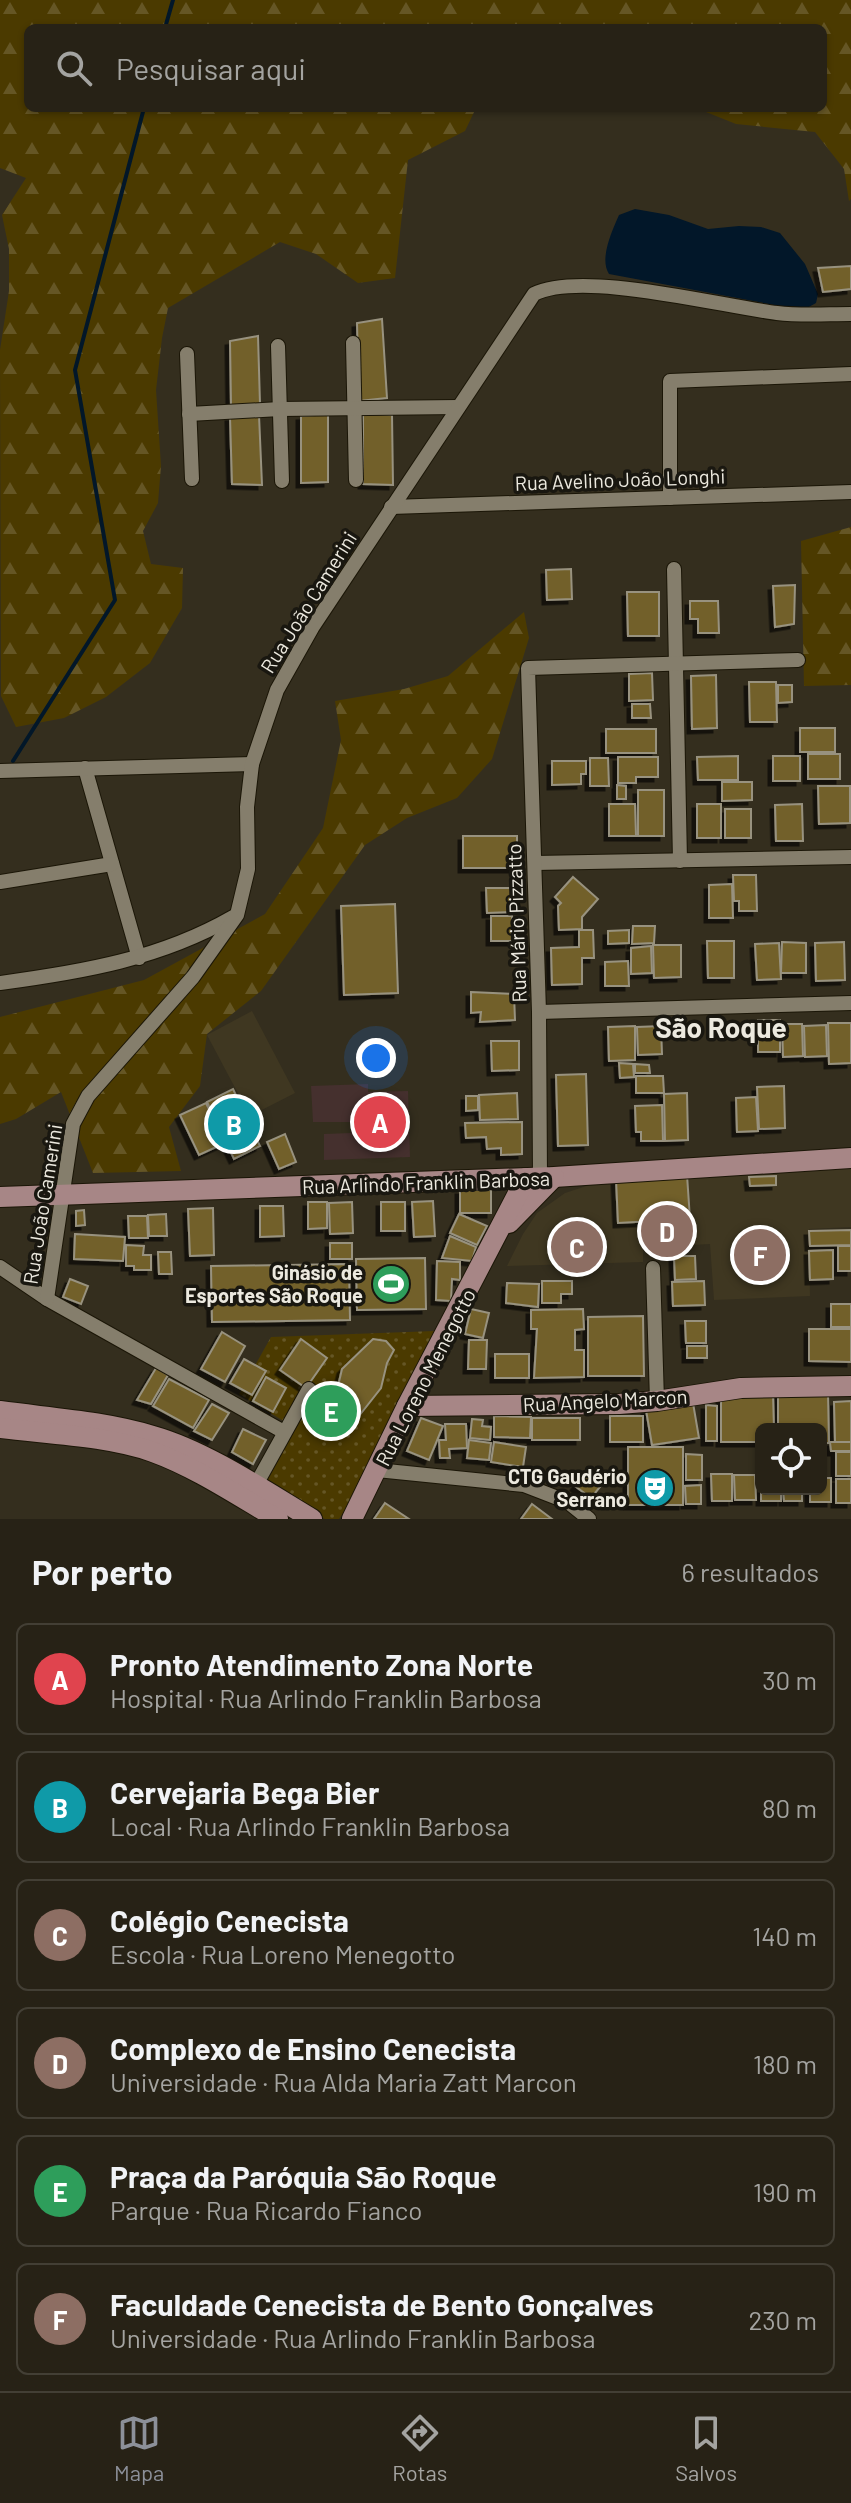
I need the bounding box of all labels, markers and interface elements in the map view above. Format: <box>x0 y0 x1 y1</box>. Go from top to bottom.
search box <box>24 24 827 112</box>
icon: search <box>52 46 96 90</box>
text: Pesquisar aqui <box>116 50 306 86</box>
street label: Rua Avelino João Longhi <box>514 463 726 495</box>
street label: Rua João Camerini <box>255 527 361 677</box>
street label: Rua Mário Pizzatto <box>501 843 531 1003</box>
district label: São Roque <box>655 1010 787 1044</box>
your location <box>356 1038 396 1078</box>
pin: A <box>354 1092 406 1152</box>
pin: B <box>208 1094 260 1154</box>
street label: Rua João Camerini <box>17 1122 67 1286</box>
street label: Rua Arlindo Franklin Barbosa <box>302 1166 550 1198</box>
pin: D <box>641 1201 693 1261</box>
pin: C <box>551 1217 603 1277</box>
pin: F <box>734 1225 786 1285</box>
place label: Ginásio de Esportes São Roque <box>185 1260 363 1307</box>
sports icon: Ginásio de Esportes São Roque <box>370 1263 412 1305</box>
street label: Rua Loreno Menegotto <box>370 1284 480 1470</box>
pin: E <box>305 1381 357 1441</box>
street label: Rua Angelo Marcon <box>522 1384 688 1416</box>
map controls <box>755 1423 827 1495</box>
button: locate <box>755 1423 827 1495</box>
place label: CTG Gaudério Serrano <box>508 1464 627 1511</box>
theatre icon: CTG Gaudério Serrano <box>634 1467 676 1509</box>
text: Por perto <box>32 1551 173 1592</box>
text: 6 resultados <box>681 1556 819 1587</box>
text: Pronto Atendimento Zona Norte <box>110 1646 533 1682</box>
text: A <box>51 1664 69 1695</box>
text: 30 m <box>762 1664 817 1695</box>
text: Hospital · Rua Arlindo Franklin Barbosa <box>110 1682 542 1713</box>
text: Cervejaria Bega Bier <box>110 1774 379 1810</box>
text: B <box>52 1792 68 1823</box>
text: 80 m <box>762 1792 817 1823</box>
text: Local · Rua Arlindo Franklin Barbosa <box>110 1810 510 1841</box>
text: Colégio Cenecista <box>110 1902 349 1938</box>
text: C <box>52 1920 68 1951</box>
text: 140 m <box>752 1920 817 1951</box>
text: Escola · Rua Loreno Menegotto <box>110 1938 455 1969</box>
text: Complexo de Ensino Cenecista <box>110 2030 516 2066</box>
text: D <box>52 2048 68 2079</box>
text: 180 m <box>753 2048 817 2079</box>
text: Universidade · Rua Alda Maria Zatt Marcon <box>110 2066 577 2097</box>
text: Praça da Paróquia São Roque <box>110 2158 497 2194</box>
text: E <box>52 2176 68 2207</box>
text: 190 m <box>753 2176 817 2207</box>
text: Parque · Rua Ricardo Fianco <box>110 2194 422 2225</box>
text: Faculdade Cenecista de Bento Gonçalves <box>110 2286 654 2322</box>
text: F <box>53 2304 67 2335</box>
text: 230 m <box>748 2304 817 2335</box>
text: Universidade · Rua Arlindo Franklin Barbosa <box>110 2322 596 2353</box>
tab: Mapa <box>114 2411 164 2485</box>
tab: Rotas <box>392 2411 447 2485</box>
tab: Salvos <box>675 2411 737 2485</box>

